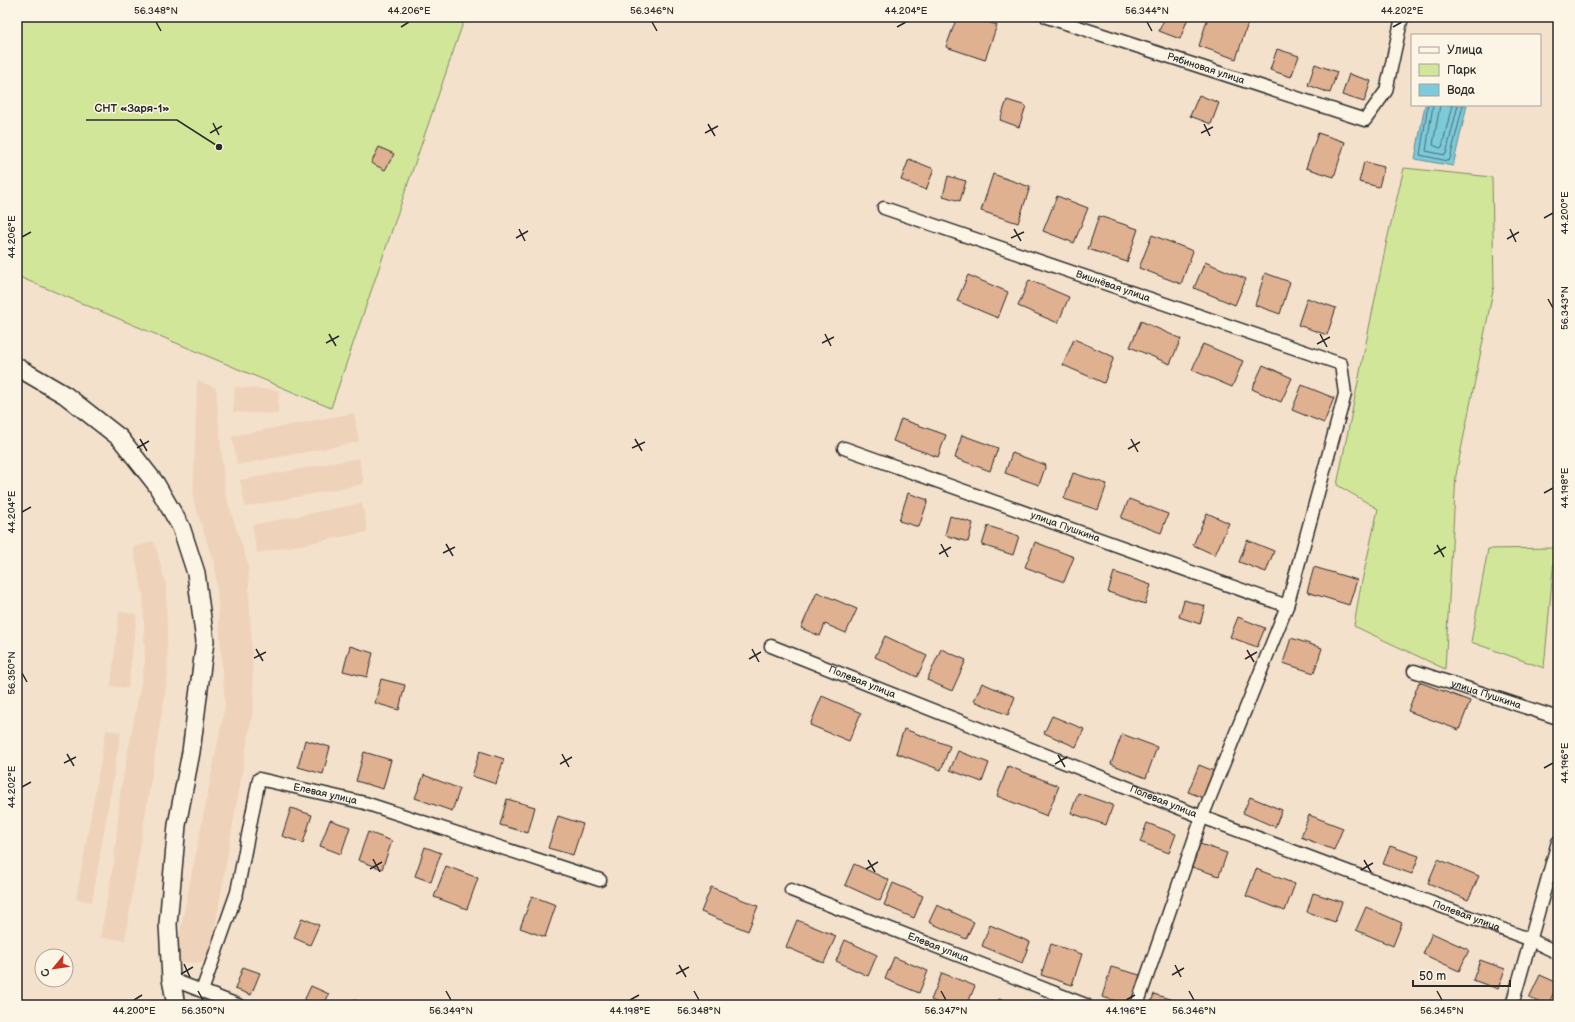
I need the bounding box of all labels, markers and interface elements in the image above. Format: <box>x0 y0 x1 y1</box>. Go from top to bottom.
text: 56.348°N <box>134 5 178 17</box>
text: 44.206°E <box>387 5 431 17</box>
text: 56.346°N <box>630 5 674 17</box>
text: 44.204°E <box>885 5 928 17</box>
text: 56.344°N <box>1125 5 1169 17</box>
text: 44.202°E <box>1381 5 1424 17</box>
legend <box>1411 34 1541 106</box>
text: Улица <box>1447 43 1483 58</box>
street label: Рябиновая улица <box>1165 50 1246 87</box>
text: Парк <box>1447 63 1477 78</box>
text: Вода <box>1447 83 1475 98</box>
callout: СНТ «Заря-1» <box>86 97 177 120</box>
text: СНТ «Заря-1» <box>94 102 170 115</box>
text: 44.200°E <box>1559 191 1571 235</box>
text: 44.206°E <box>6 215 18 259</box>
street label: Вишнёвая улица <box>1074 268 1152 304</box>
text: 56.343°N <box>1559 286 1571 330</box>
text: 44.198°E <box>1559 467 1571 508</box>
text: 44.204°E <box>6 490 18 533</box>
street label: улица Пушкина <box>1029 509 1102 545</box>
text: 56.350°N <box>6 651 18 695</box>
street label: Полевая улица <box>827 663 897 701</box>
street label: улица Пушкина <box>1450 678 1523 712</box>
text: 44.196°E <box>1559 742 1571 783</box>
text: 44.202°E <box>6 765 18 808</box>
street label: Елевая улица <box>292 781 358 807</box>
street label: Полевая улица <box>1128 783 1199 820</box>
street label: Полевая улица <box>1431 898 1502 934</box>
street label: Елевая улица <box>906 930 971 965</box>
north arrow <box>34 948 74 988</box>
scale bar <box>1413 962 1510 988</box>
text: С <box>38 966 53 979</box>
text: 50 m <box>1419 969 1446 984</box>
text: 44.200°E <box>112 1005 156 1017</box>
text: 56.350°N <box>181 1005 225 1017</box>
text: 56.349°N <box>429 1005 473 1017</box>
text: 44.198°E <box>610 1005 651 1017</box>
text: 56.348°N <box>677 1005 721 1017</box>
text: 56.347°N <box>924 1005 968 1017</box>
text: 44.196°E <box>1106 1005 1147 1017</box>
text: 56.346°N <box>1172 1005 1216 1017</box>
text: 56.345°N <box>1420 1005 1464 1017</box>

